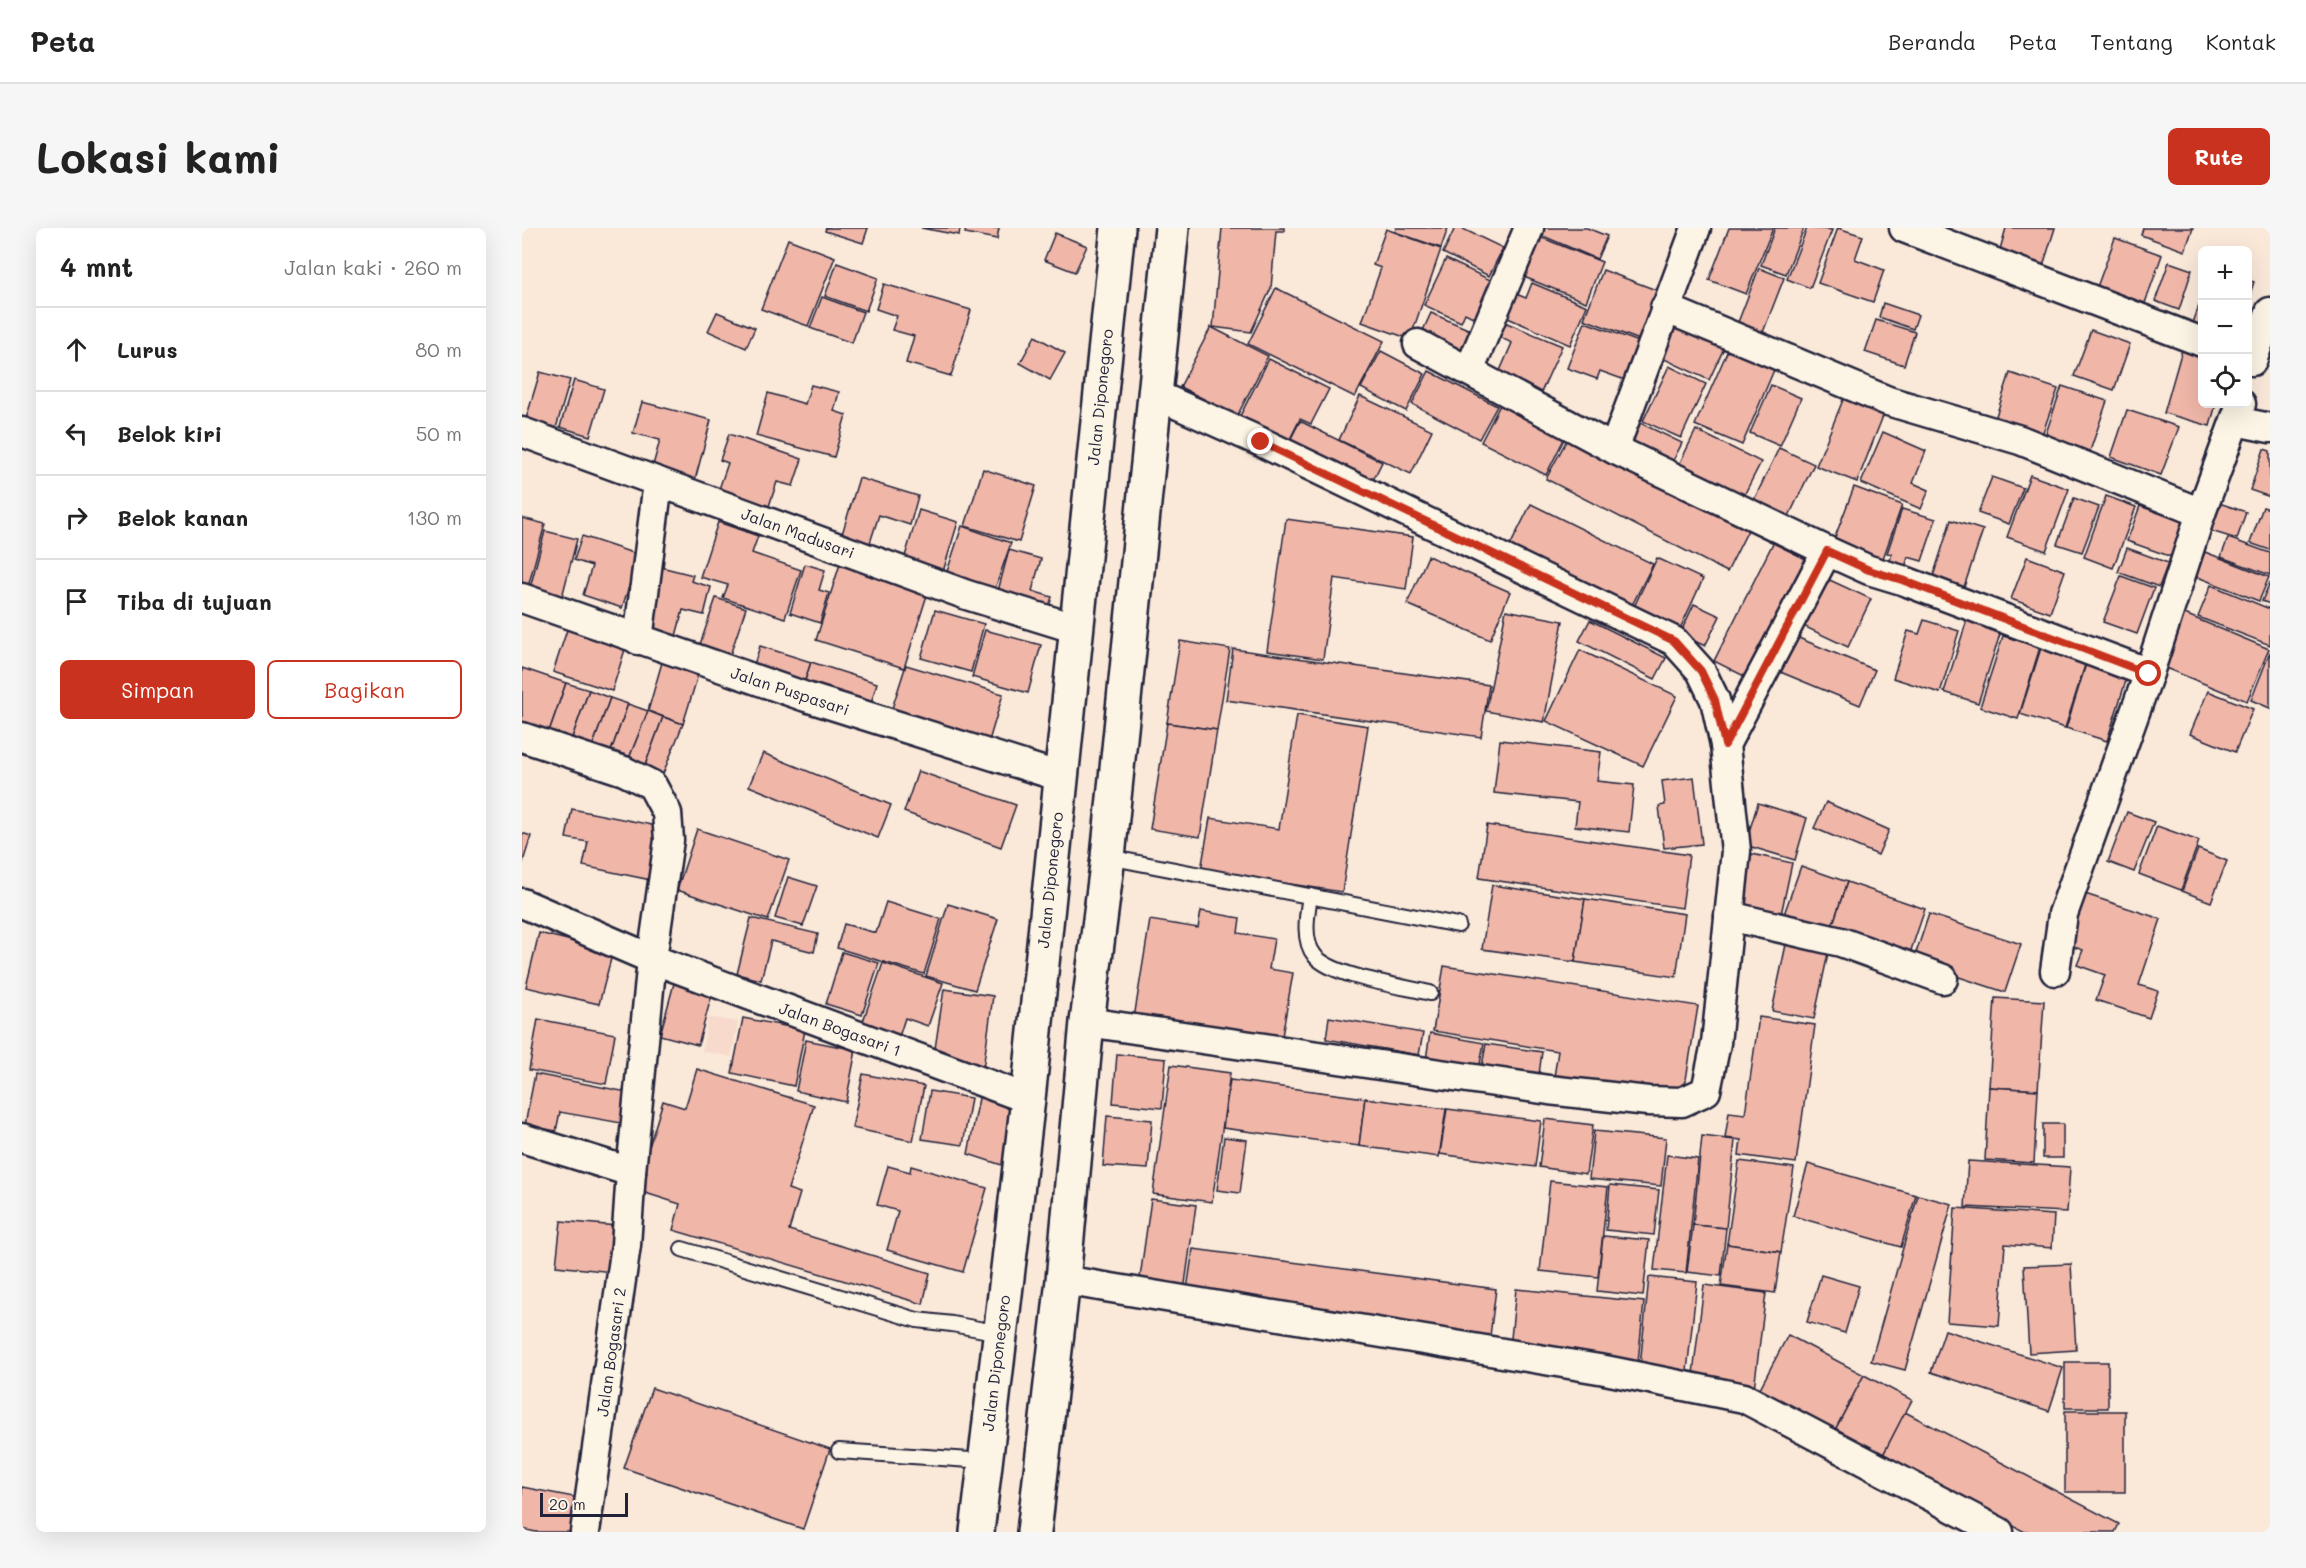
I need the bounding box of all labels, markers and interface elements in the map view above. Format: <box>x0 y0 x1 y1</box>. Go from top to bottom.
text: Peta <box>30 23 95 59</box>
text: Beranda <box>1888 28 1976 55</box>
text: Peta <box>2009 28 2057 55</box>
text: Tentang <box>2090 28 2173 55</box>
text: Kontak <box>2206 28 2276 55</box>
button: Rute <box>2168 128 2270 185</box>
text: Lokasi kami <box>36 129 281 184</box>
map controls <box>2198 246 2252 408</box>
button: + <box>2198 246 2252 300</box>
text: 4 mnt <box>60 250 133 284</box>
text: Jalan kaki · 260 m <box>284 254 462 280</box>
button: − <box>2198 300 2252 354</box>
street label: Jalan Diponegoro <box>1082 328 1117 466</box>
icon: ahead <box>60 333 93 366</box>
text: Lurus <box>117 335 178 364</box>
text: 80 m <box>415 336 462 362</box>
button: locate <box>2198 354 2252 408</box>
icon: left <box>60 417 93 450</box>
text: Belok kiri <box>117 419 222 448</box>
text: 50 m <box>416 420 462 446</box>
route end <box>1247 428 1273 454</box>
icon: right <box>60 501 93 534</box>
street label: Jalan Madusari <box>739 502 858 563</box>
text: Belok kanan <box>117 503 248 532</box>
text: 130 m <box>407 504 462 530</box>
icon: arrive <box>60 585 93 618</box>
text: Tiba di tujuan <box>117 587 272 616</box>
button: Simpan <box>60 660 255 719</box>
button: Bagikan <box>267 660 462 719</box>
route start <box>2135 660 2161 686</box>
street label: Jalan Puspasari <box>728 661 852 720</box>
street label: Jalan Diponegoro <box>1032 811 1067 949</box>
street label: Jalan Bogasari 1 <box>776 997 904 1060</box>
street label: Jalan Bogasari 2 <box>591 1286 630 1418</box>
street label: Jalan Diponegoro <box>977 1294 1014 1432</box>
scale bar <box>540 1490 628 1518</box>
text: 20 m <box>549 1493 586 1514</box>

